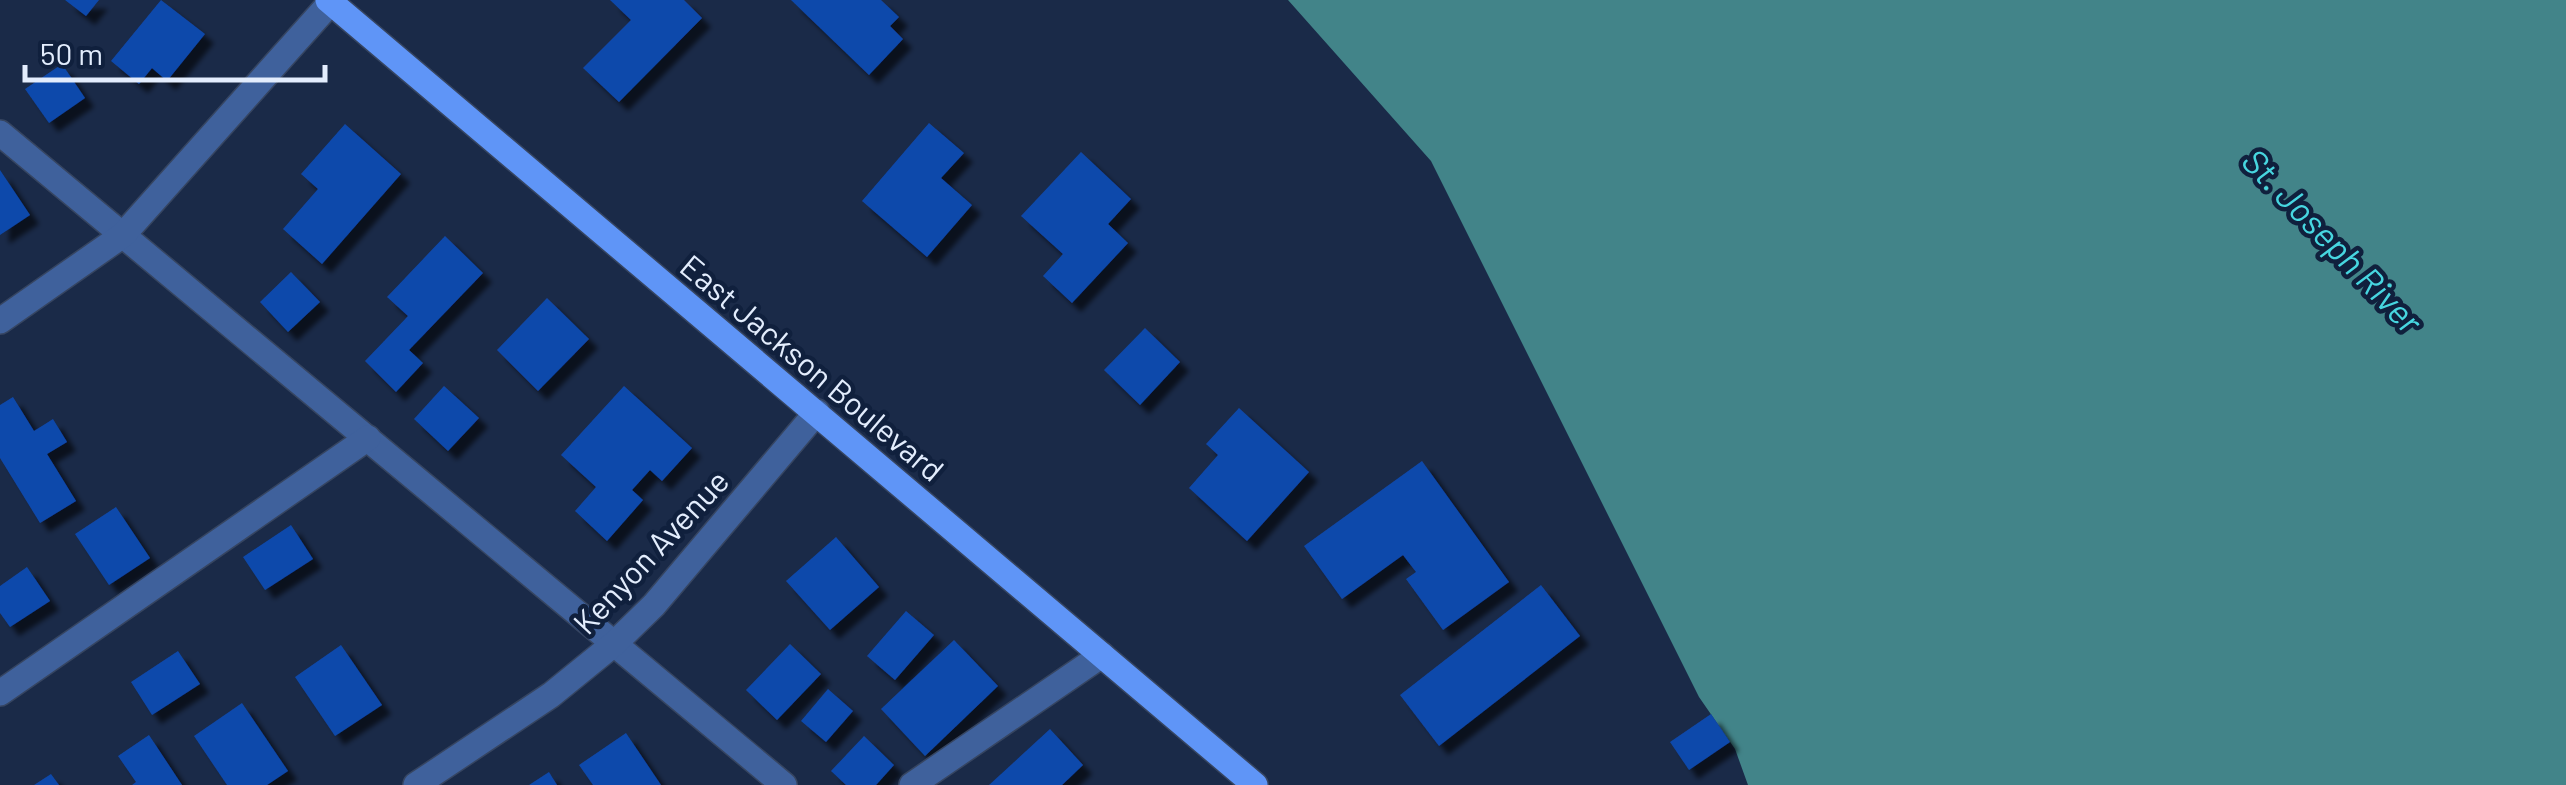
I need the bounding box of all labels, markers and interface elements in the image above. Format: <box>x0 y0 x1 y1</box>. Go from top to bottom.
scale bar <box>25 20 325 82</box>
text: 50 m <box>40 35 103 71</box>
water label: St. Joseph River <box>2234 139 2433 342</box>
street label: East Jackson Boulevard <box>674 246 952 488</box>
street label: Kenyon Avenue <box>564 461 736 641</box>

